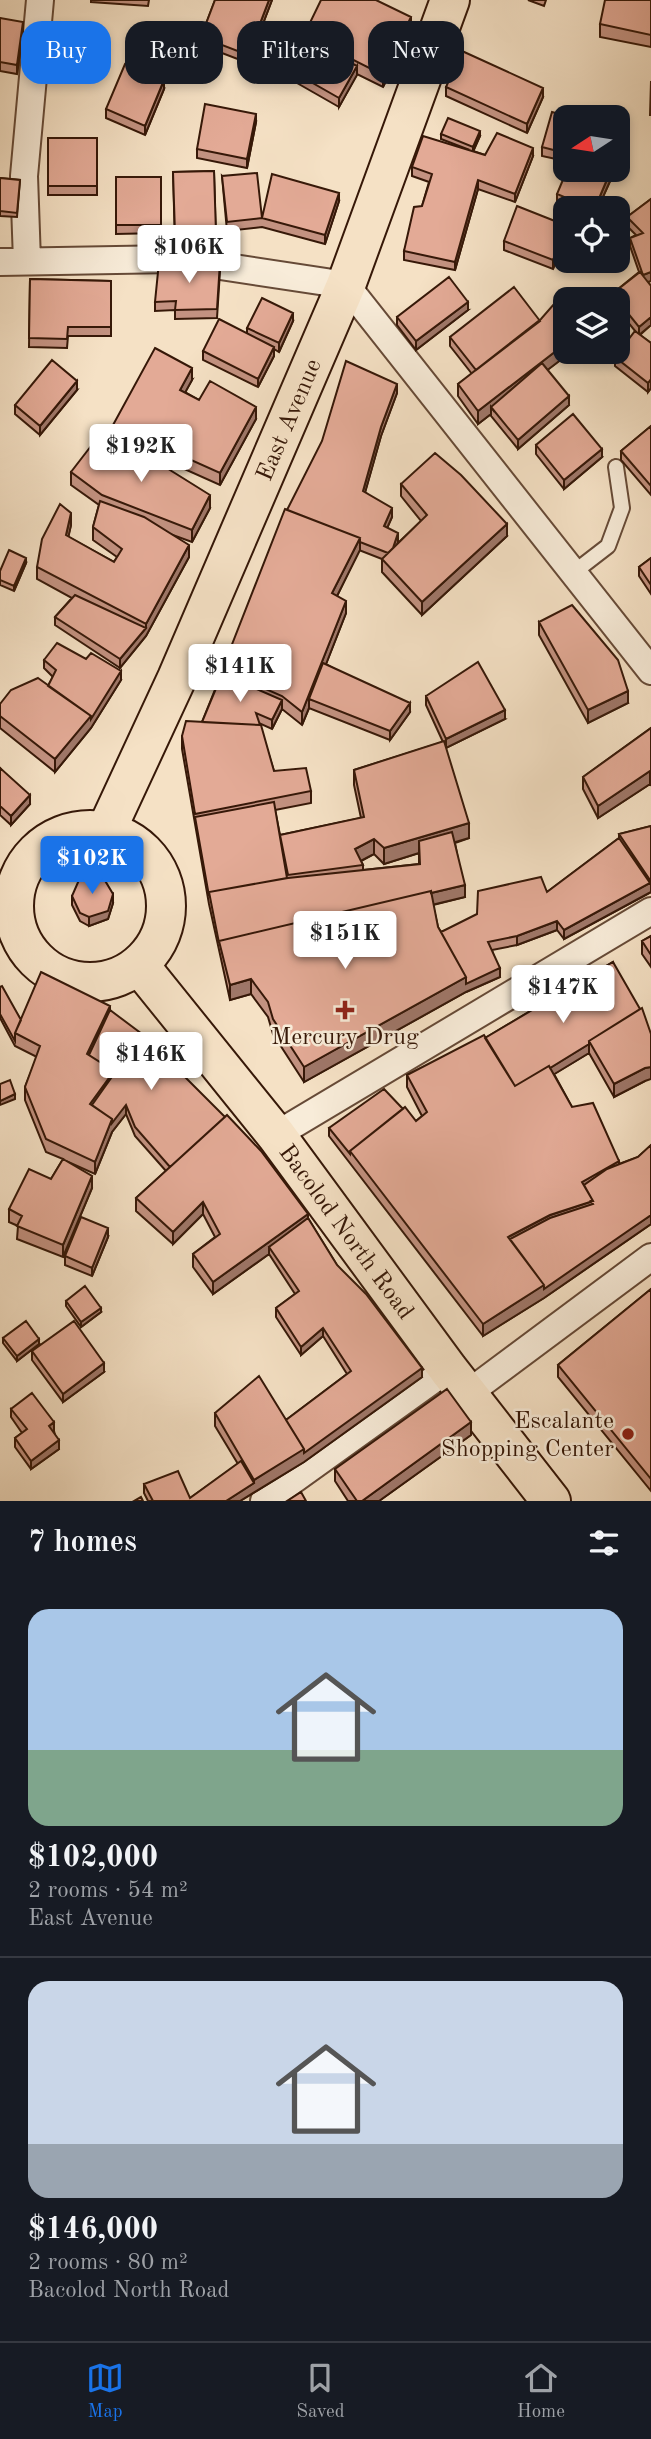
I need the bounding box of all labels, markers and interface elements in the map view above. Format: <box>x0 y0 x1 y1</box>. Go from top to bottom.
chip: Buy <box>21 21 111 84</box>
chip: Rent <box>125 21 223 84</box>
chip: Filters <box>237 21 354 84</box>
chip: New <box>368 21 464 84</box>
north arrow <box>553 105 630 182</box>
map controls <box>553 105 630 364</box>
button: locate <box>553 196 630 273</box>
pin: $106K <box>140 226 238 285</box>
text: $106K <box>153 236 225 259</box>
button: layers <box>553 287 630 364</box>
street label: East Avenue <box>253 356 327 485</box>
pin: $192K <box>92 424 190 484</box>
text: $192K <box>105 435 177 458</box>
pin: $141K <box>191 644 289 704</box>
text: $141K <box>204 655 276 678</box>
pin: $102K <box>43 836 141 896</box>
text: $102K <box>56 847 128 870</box>
pin: $151K <box>296 912 394 971</box>
text: $151K <box>309 922 381 945</box>
pin: $147K <box>514 965 612 1025</box>
text: $147K <box>527 976 599 999</box>
marker: Mercury Drug <box>337 1002 353 1018</box>
place label: Mercury Drug <box>271 1026 419 1050</box>
pin: $146K <box>102 1032 200 1092</box>
text: $146K <box>115 1043 187 1066</box>
street label: Bacolod North Road <box>273 1141 417 1324</box>
place label: Escalante Shopping Center <box>441 1410 614 1462</box>
marker: Escalante Shopping Center <box>620 1426 636 1442</box>
icon: filters <box>585 1524 623 1562</box>
text: 7 homes <box>28 1528 137 1558</box>
icon: home <box>263 1654 389 1780</box>
text: $102,000 <box>28 1843 158 1873</box>
text: 2 rooms · 54 m² <box>28 1879 188 1902</box>
text: East Avenue <box>28 1907 153 1930</box>
icon: home <box>263 2026 389 2152</box>
text: $146,000 <box>28 2215 158 2245</box>
text: 2 rooms · 80 m² <box>28 2251 188 2274</box>
text: Bacolod North Road <box>28 2279 230 2302</box>
tab: Map <box>86 2359 124 2424</box>
tab: Saved <box>296 2359 345 2424</box>
tab: Home <box>517 2359 565 2424</box>

